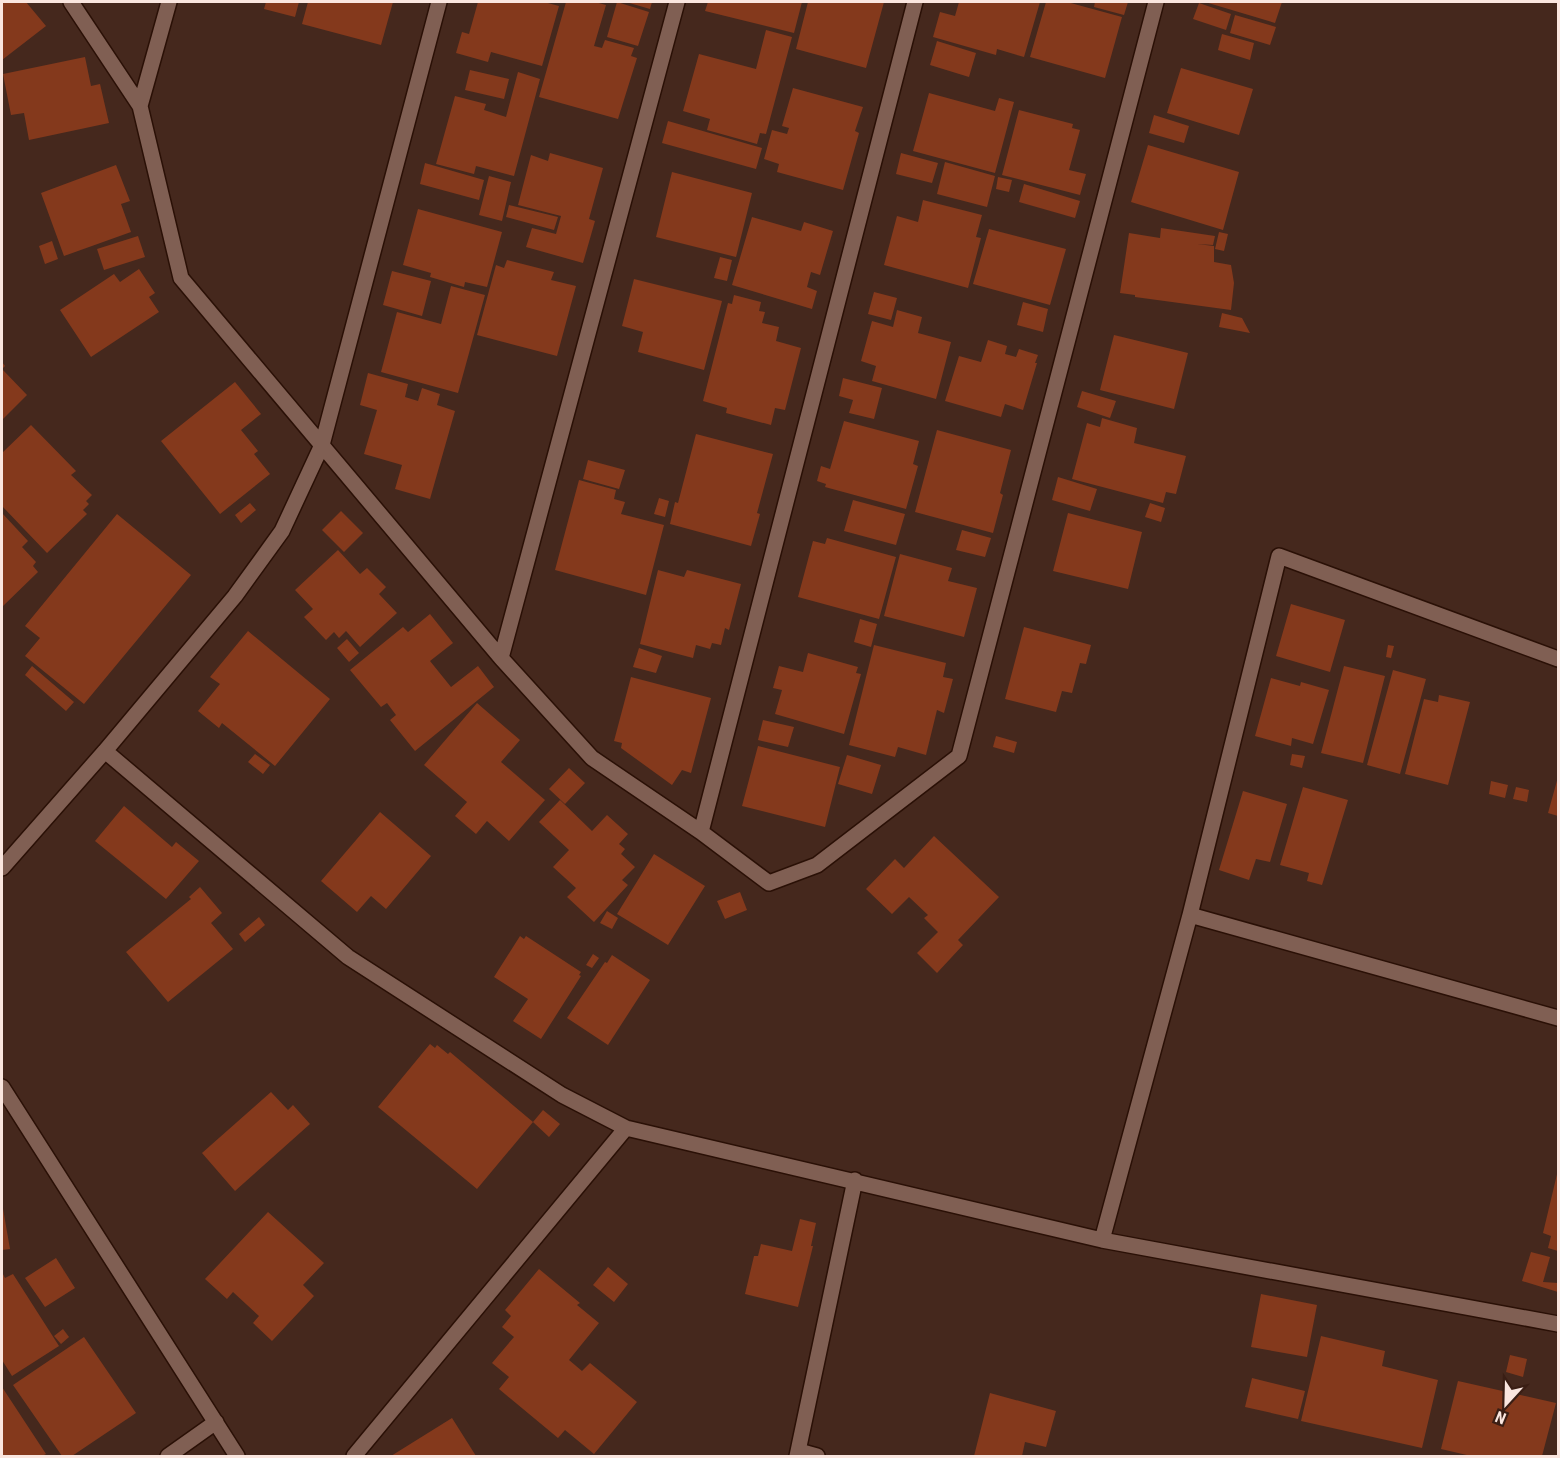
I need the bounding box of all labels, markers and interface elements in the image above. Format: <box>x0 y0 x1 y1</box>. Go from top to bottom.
north arrow <box>1476 1374 1536 1434</box>
text: N <box>1492 1407 1509 1428</box>

